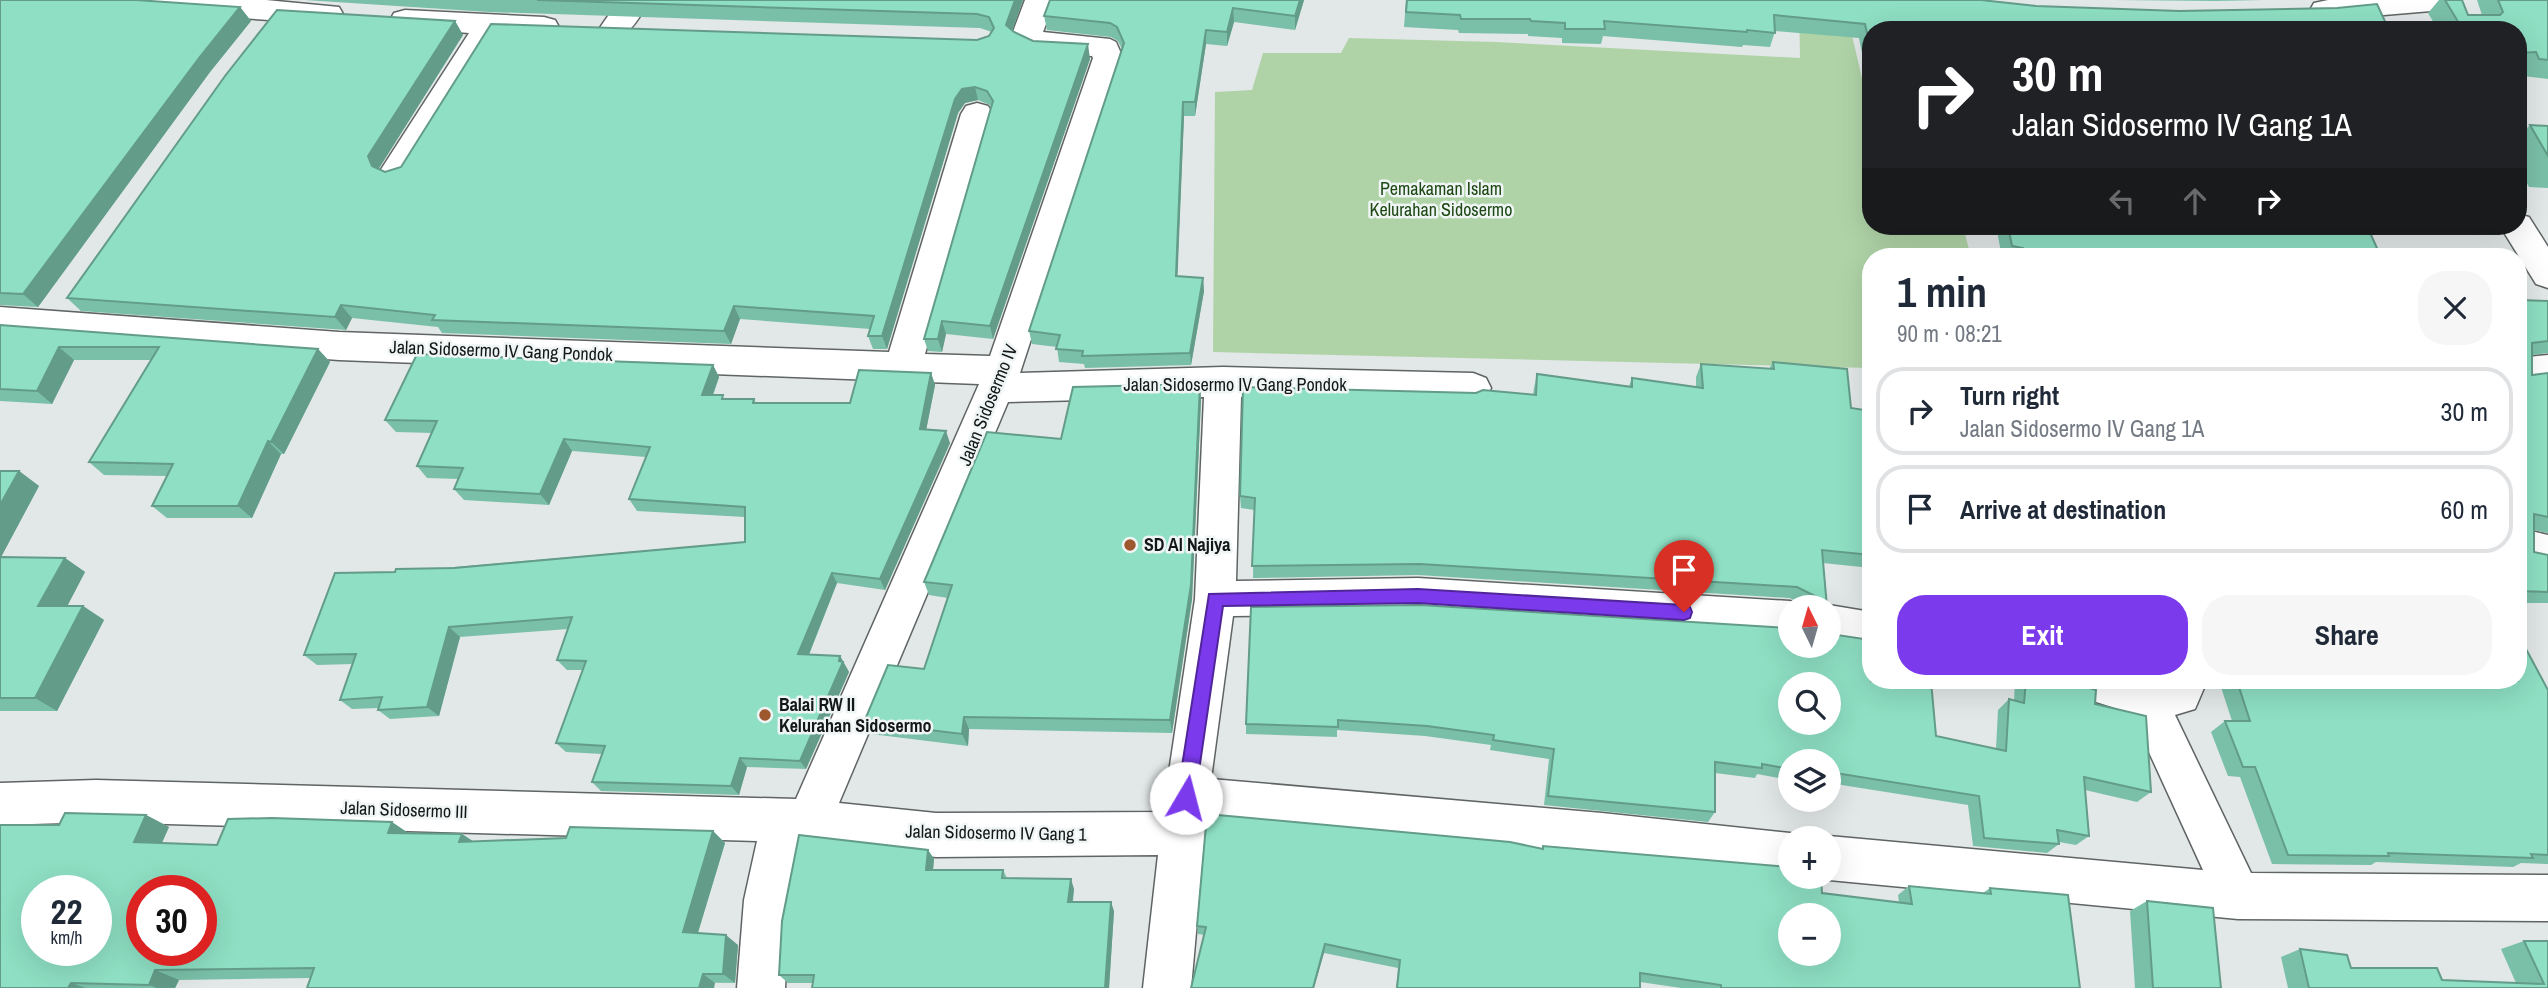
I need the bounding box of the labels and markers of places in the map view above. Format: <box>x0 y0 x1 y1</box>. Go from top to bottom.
place label: SD Al Najiya <box>1144 532 1231 557</box>
marker: SD Al Najiya <box>1122 537 1138 553</box>
pin <box>1654 540 1714 612</box>
place label: Balai RW II Kelurahan Sidosermo <box>779 692 932 738</box>
marker: Balai RW II Kelurahan Sidosermo <box>757 707 773 723</box>

